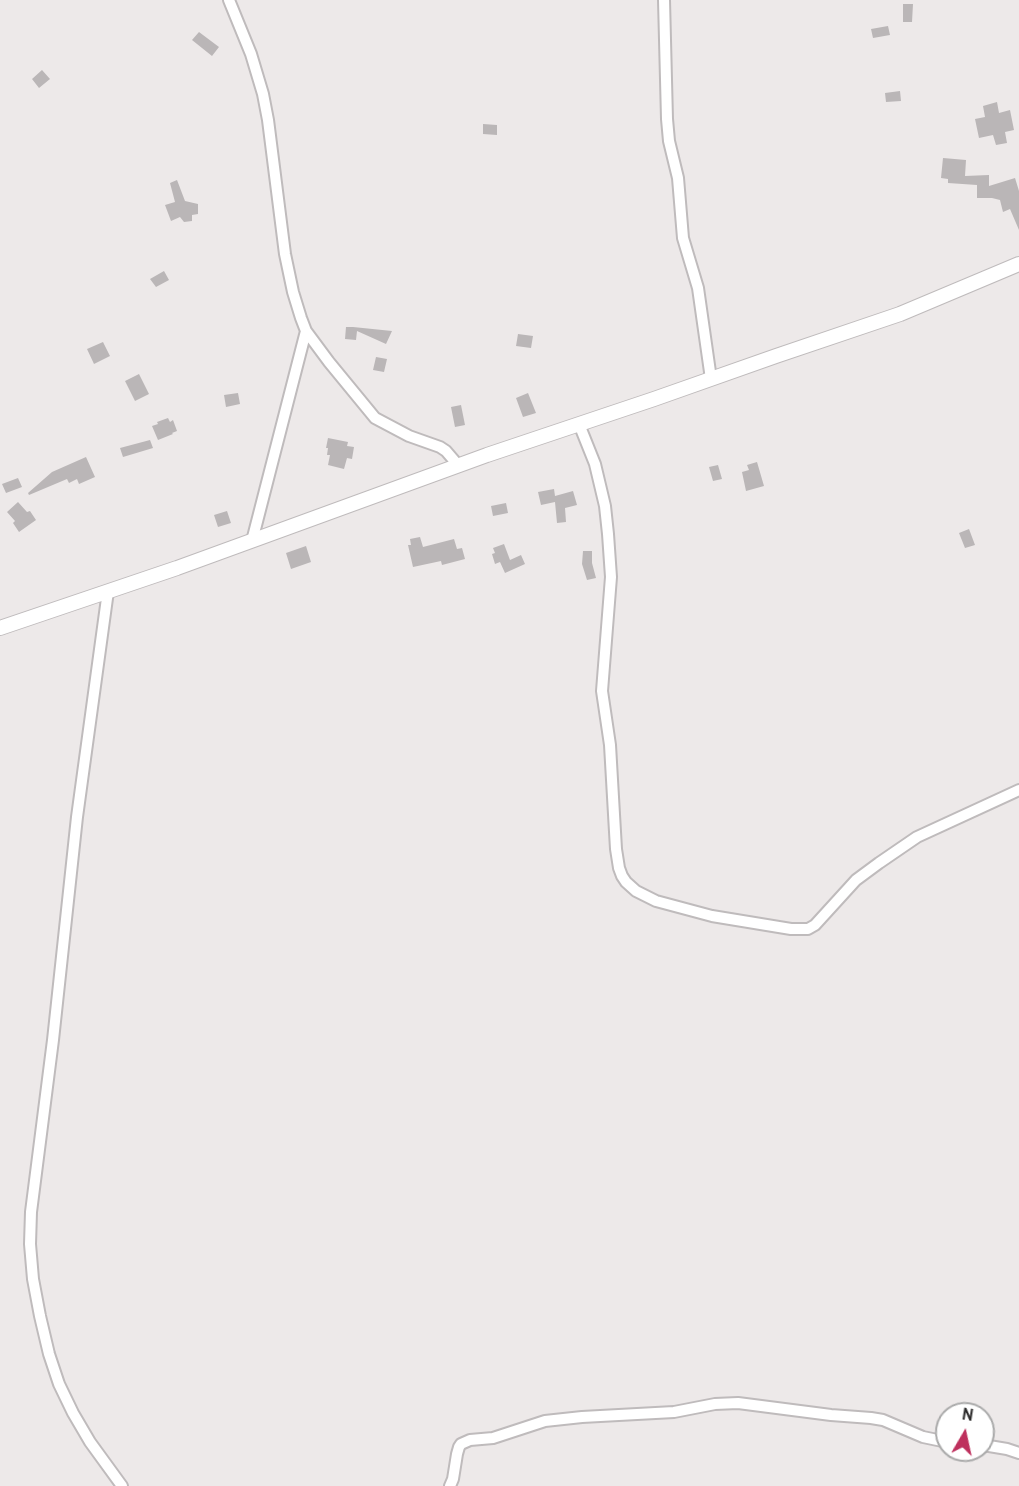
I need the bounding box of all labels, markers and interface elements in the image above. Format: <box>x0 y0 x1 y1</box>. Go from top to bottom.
north arrow <box>935 1402 995 1462</box>
text: N <box>960 1405 975 1427</box>

